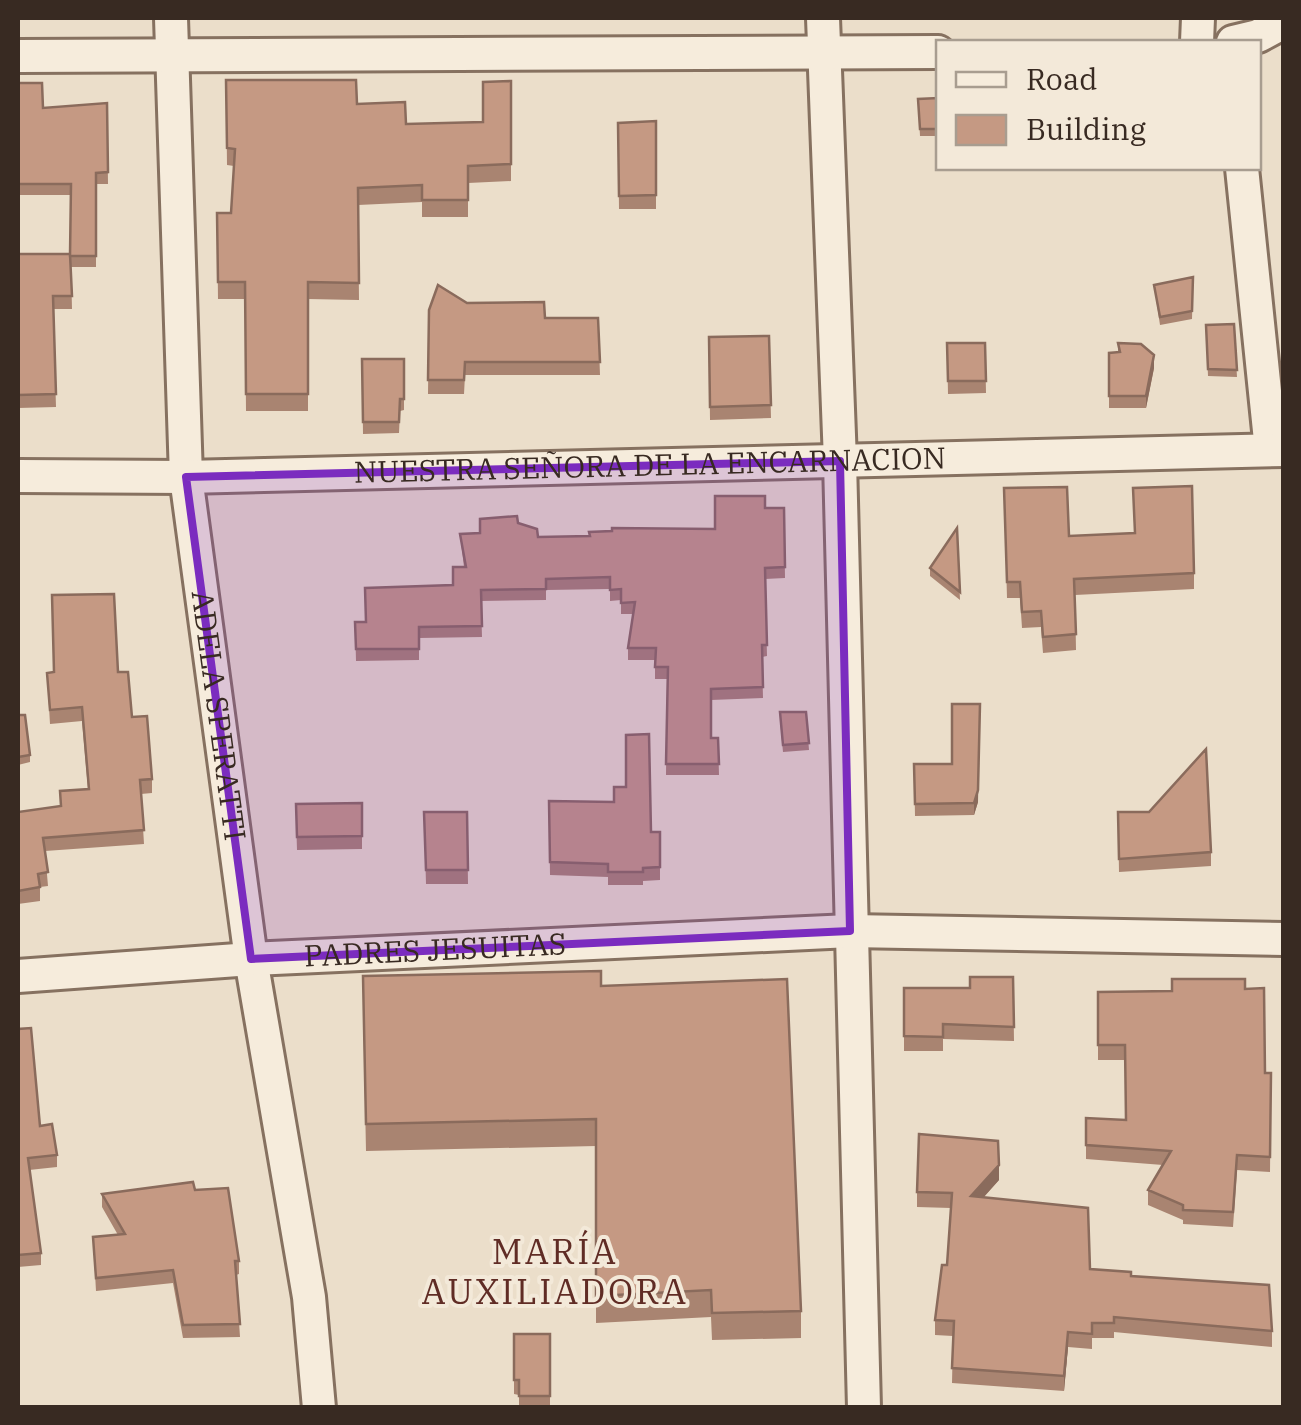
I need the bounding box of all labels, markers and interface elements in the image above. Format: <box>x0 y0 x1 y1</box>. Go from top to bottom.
legend <box>936 40 1261 170</box>
text: Road <box>1026 59 1098 98</box>
text: Building <box>1026 109 1146 148</box>
street label: NUESTRA SEÑORA DE LA ENCARNACION <box>353 437 946 491</box>
street label: ADELA SPERATTI <box>184 588 256 843</box>
street label: PADRES JESUITAS <box>303 923 567 974</box>
district label: MARÍA AUXILIADORA <box>422 1228 688 1314</box>

